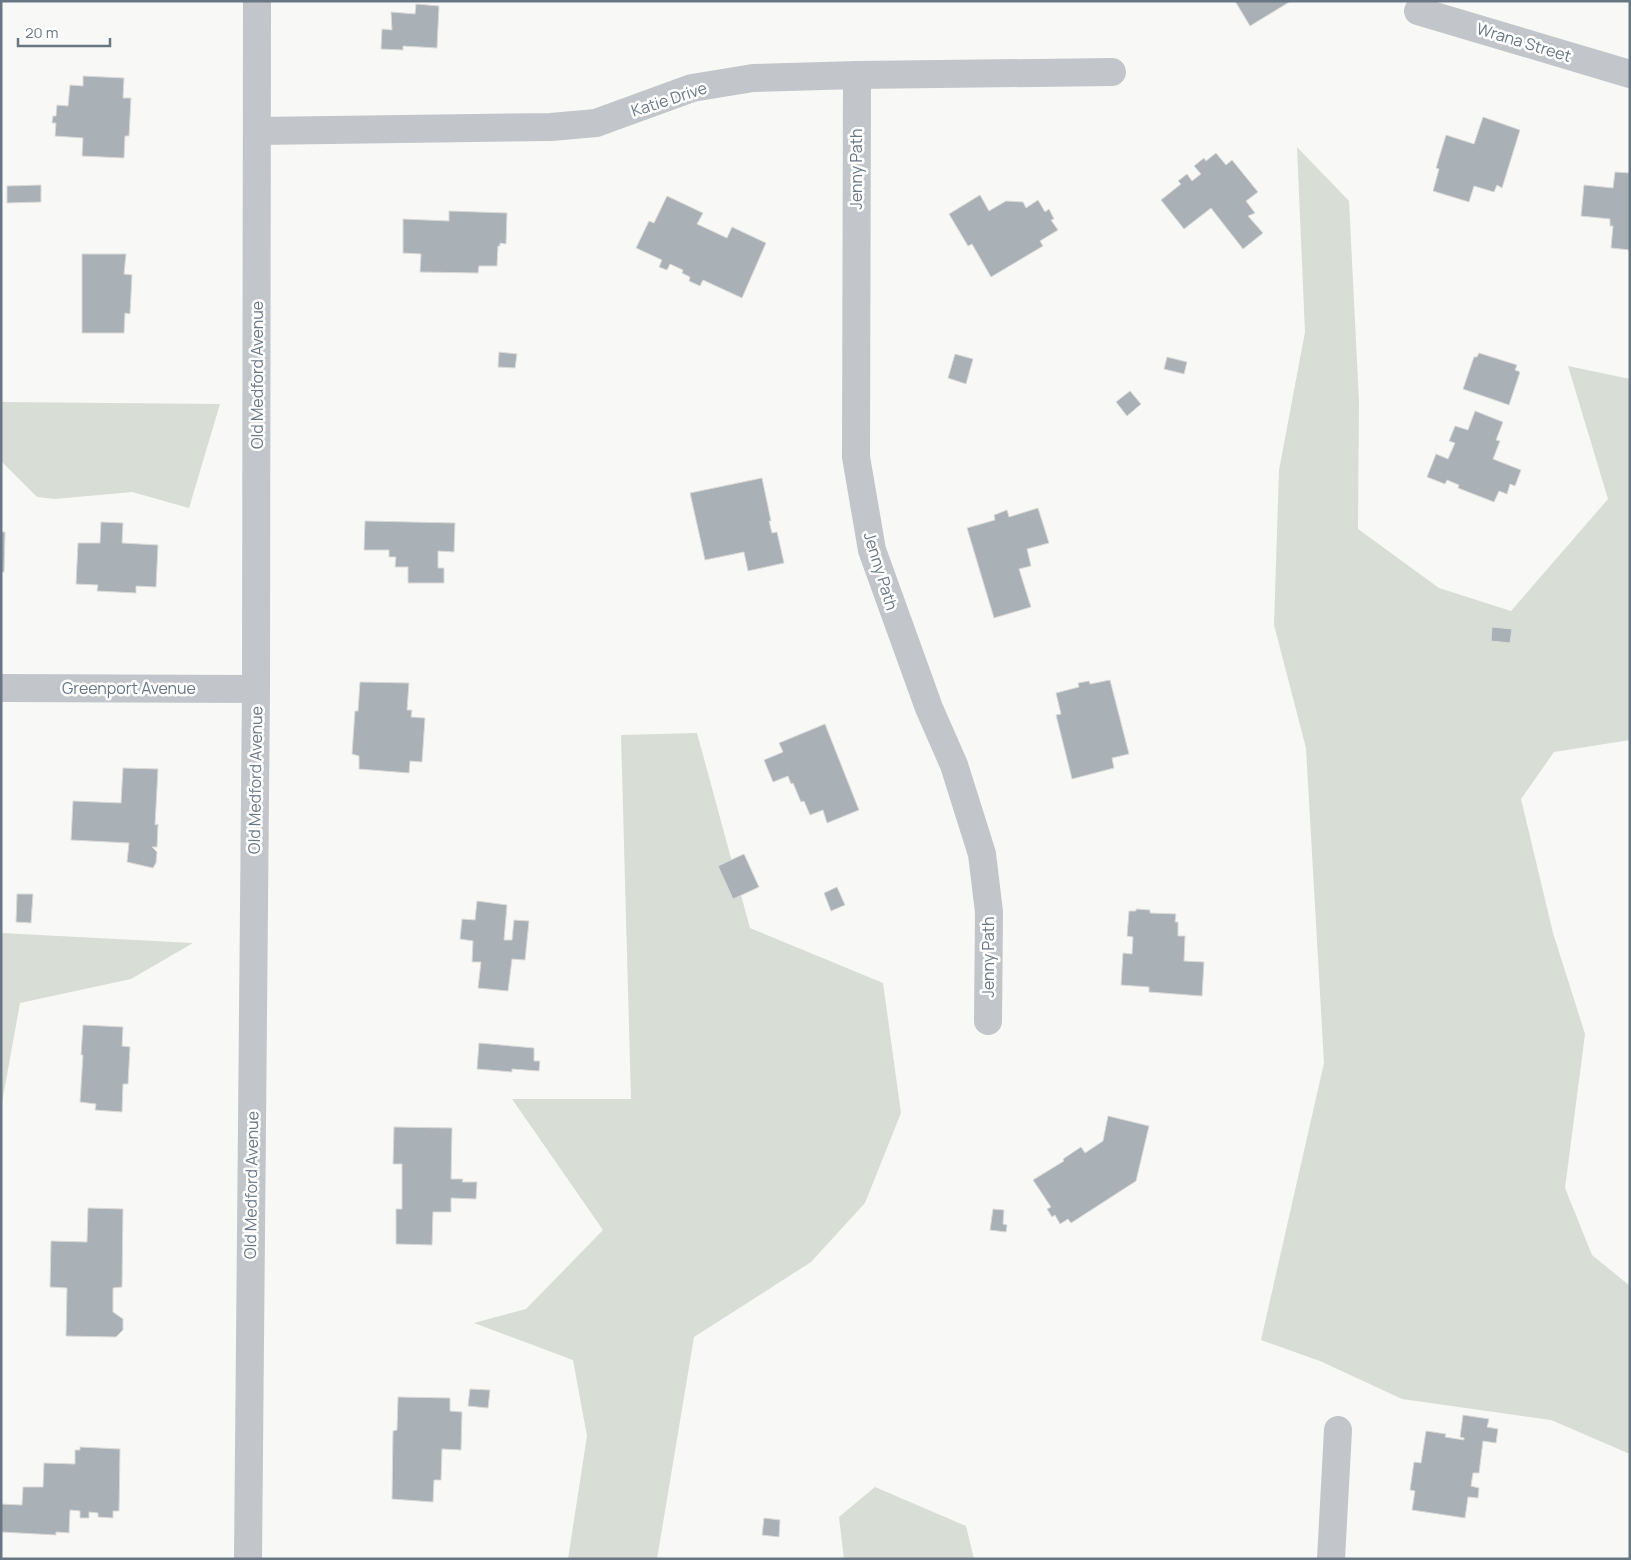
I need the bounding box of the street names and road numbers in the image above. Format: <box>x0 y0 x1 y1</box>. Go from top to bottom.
street label: Wrana Street <box>1474 17 1574 67</box>
street label: Katie Drive <box>628 76 710 122</box>
street label: Jenny Path <box>845 129 867 209</box>
street label: Old Medford Avenue <box>246 301 268 449</box>
street label: Jenny Path <box>859 529 903 613</box>
street label: Greenport Avenue <box>62 677 196 699</box>
street label: Old Medford Avenue <box>243 706 267 854</box>
street label: Jenny Path <box>977 917 999 997</box>
street label: Old Medford Avenue <box>239 1111 263 1259</box>

